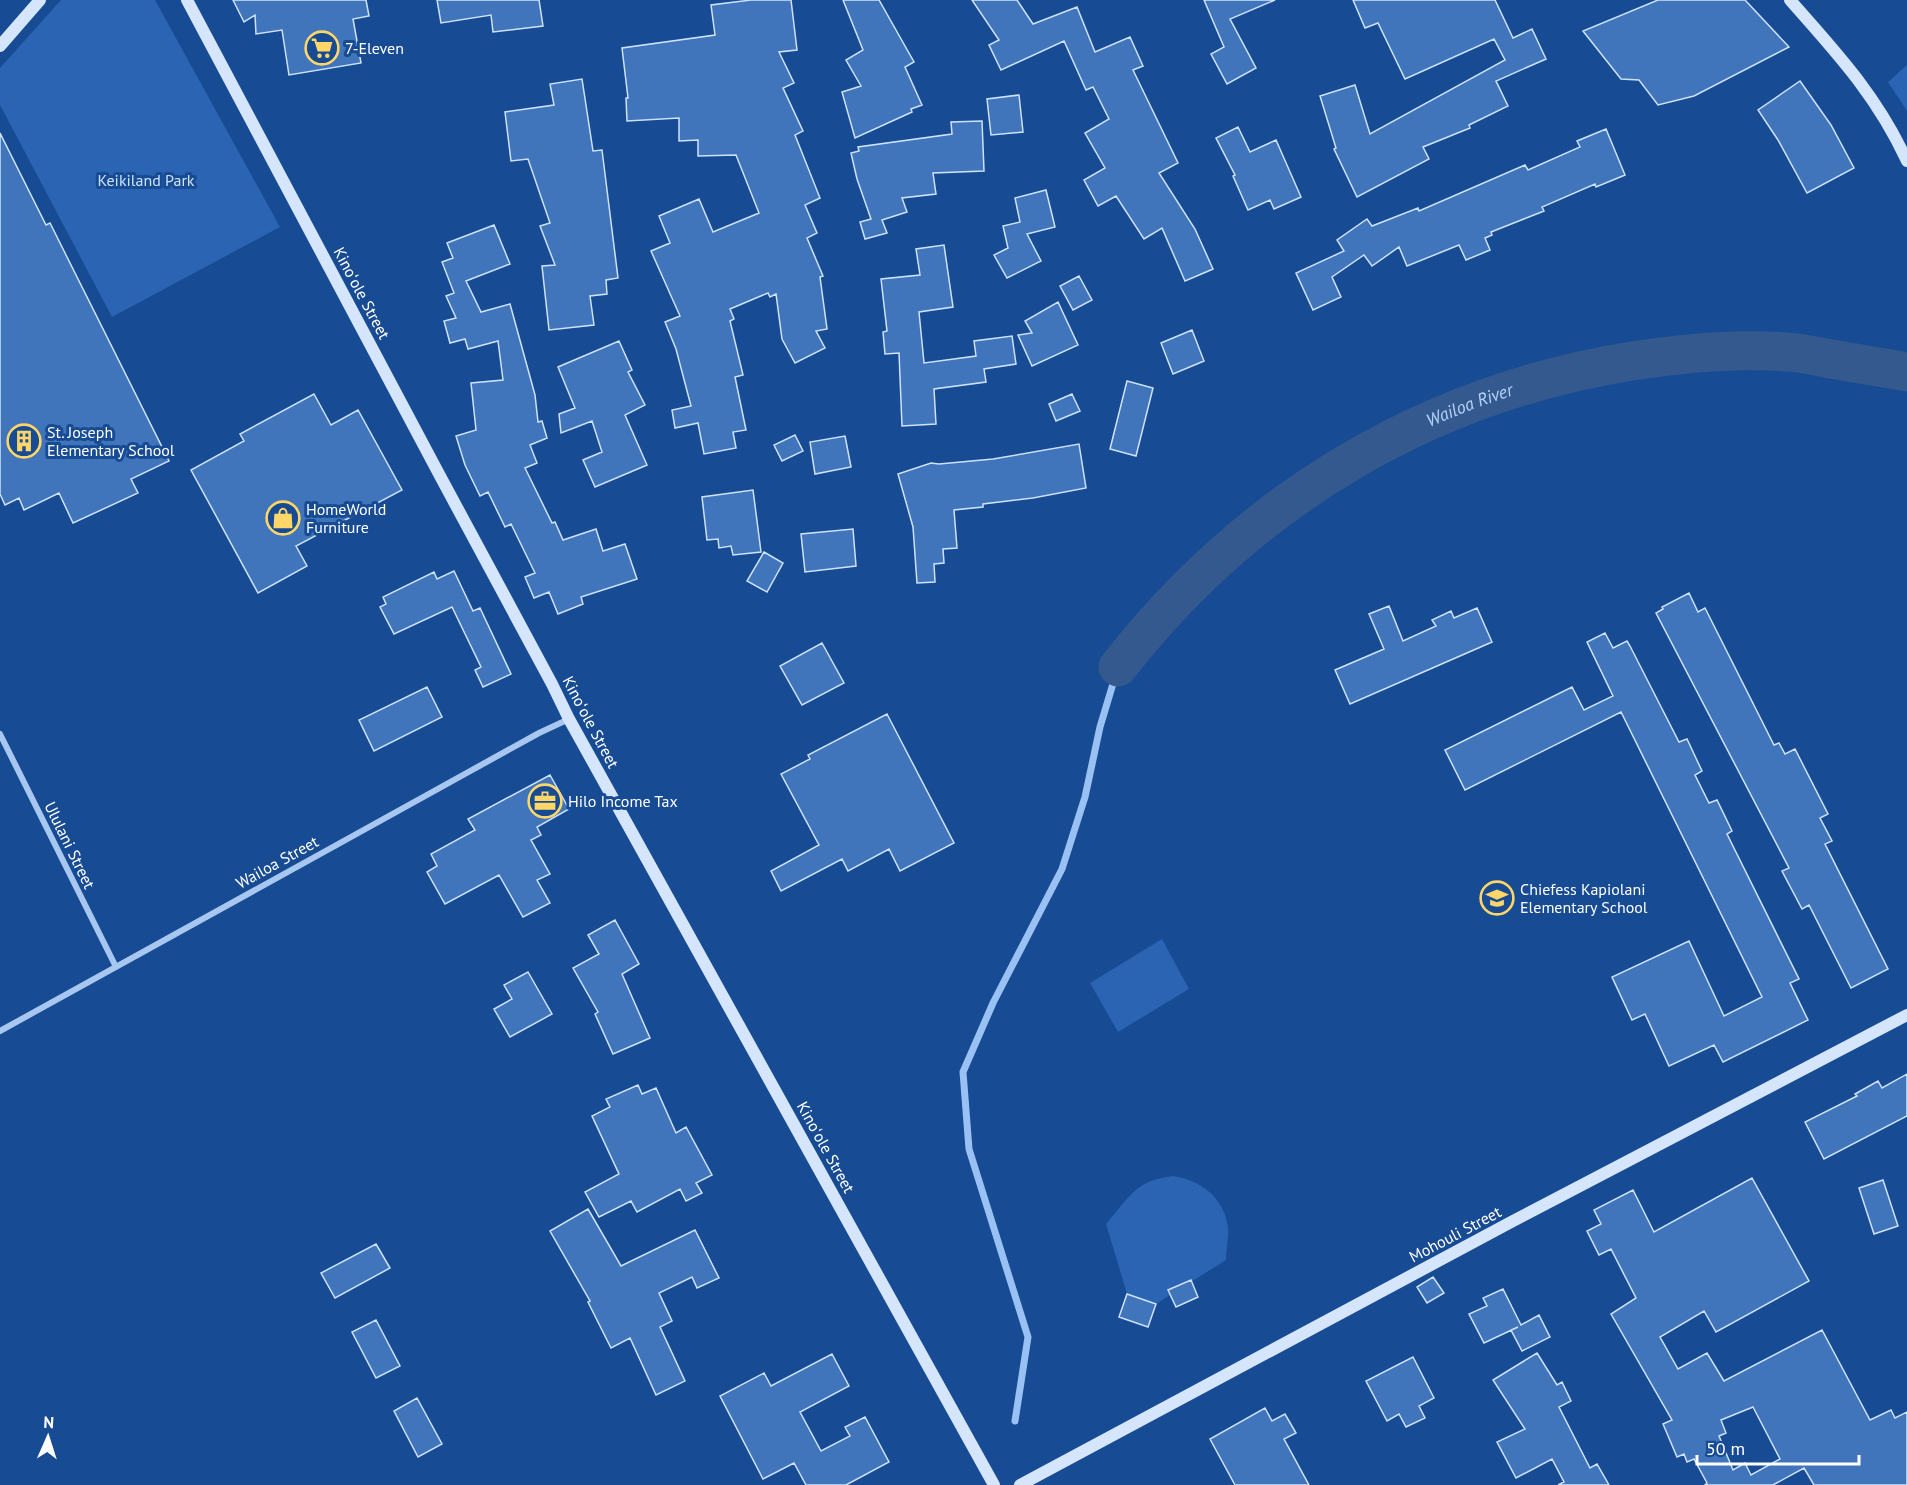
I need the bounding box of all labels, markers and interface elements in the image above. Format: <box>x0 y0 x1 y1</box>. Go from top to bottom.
supermarket icon: 7-Eleven <box>304 30 340 66</box>
place label: 7-Eleven <box>345 38 404 58</box>
park label: Keikiland Park <box>97 170 195 190</box>
street label: Kinoʻole Street <box>329 244 395 343</box>
water label: Wailoa River <box>1422 378 1517 432</box>
place label: St. Joseph Elementary School <box>47 422 175 460</box>
building icon: St. Joseph Elementary School <box>6 423 42 459</box>
place label: HomeWorld Furniture <box>306 499 386 537</box>
shop icon: HomeWorld Furniture <box>265 500 301 536</box>
street label: Kinoʻole Street <box>558 673 624 772</box>
office icon: Hilo Income Tax <box>527 783 563 819</box>
place label: Hilo Income Tax <box>568 791 678 811</box>
street label: Ululani Street <box>40 798 100 892</box>
street label: Wailoa Street <box>232 831 322 893</box>
place label: Chiefess Kapiolani Elementary School <box>1520 879 1648 917</box>
school or university icon: Chiefess Kapiolani Elementary School <box>1479 880 1515 916</box>
street label: Kinoʻole Street <box>793 1098 860 1197</box>
street label: Mohouli Street <box>1406 1201 1505 1267</box>
north arrow <box>18 1407 78 1467</box>
text: N <box>43 1412 55 1432</box>
scale bar <box>1697 1428 1859 1466</box>
text: 50 m <box>1706 1437 1745 1460</box>

